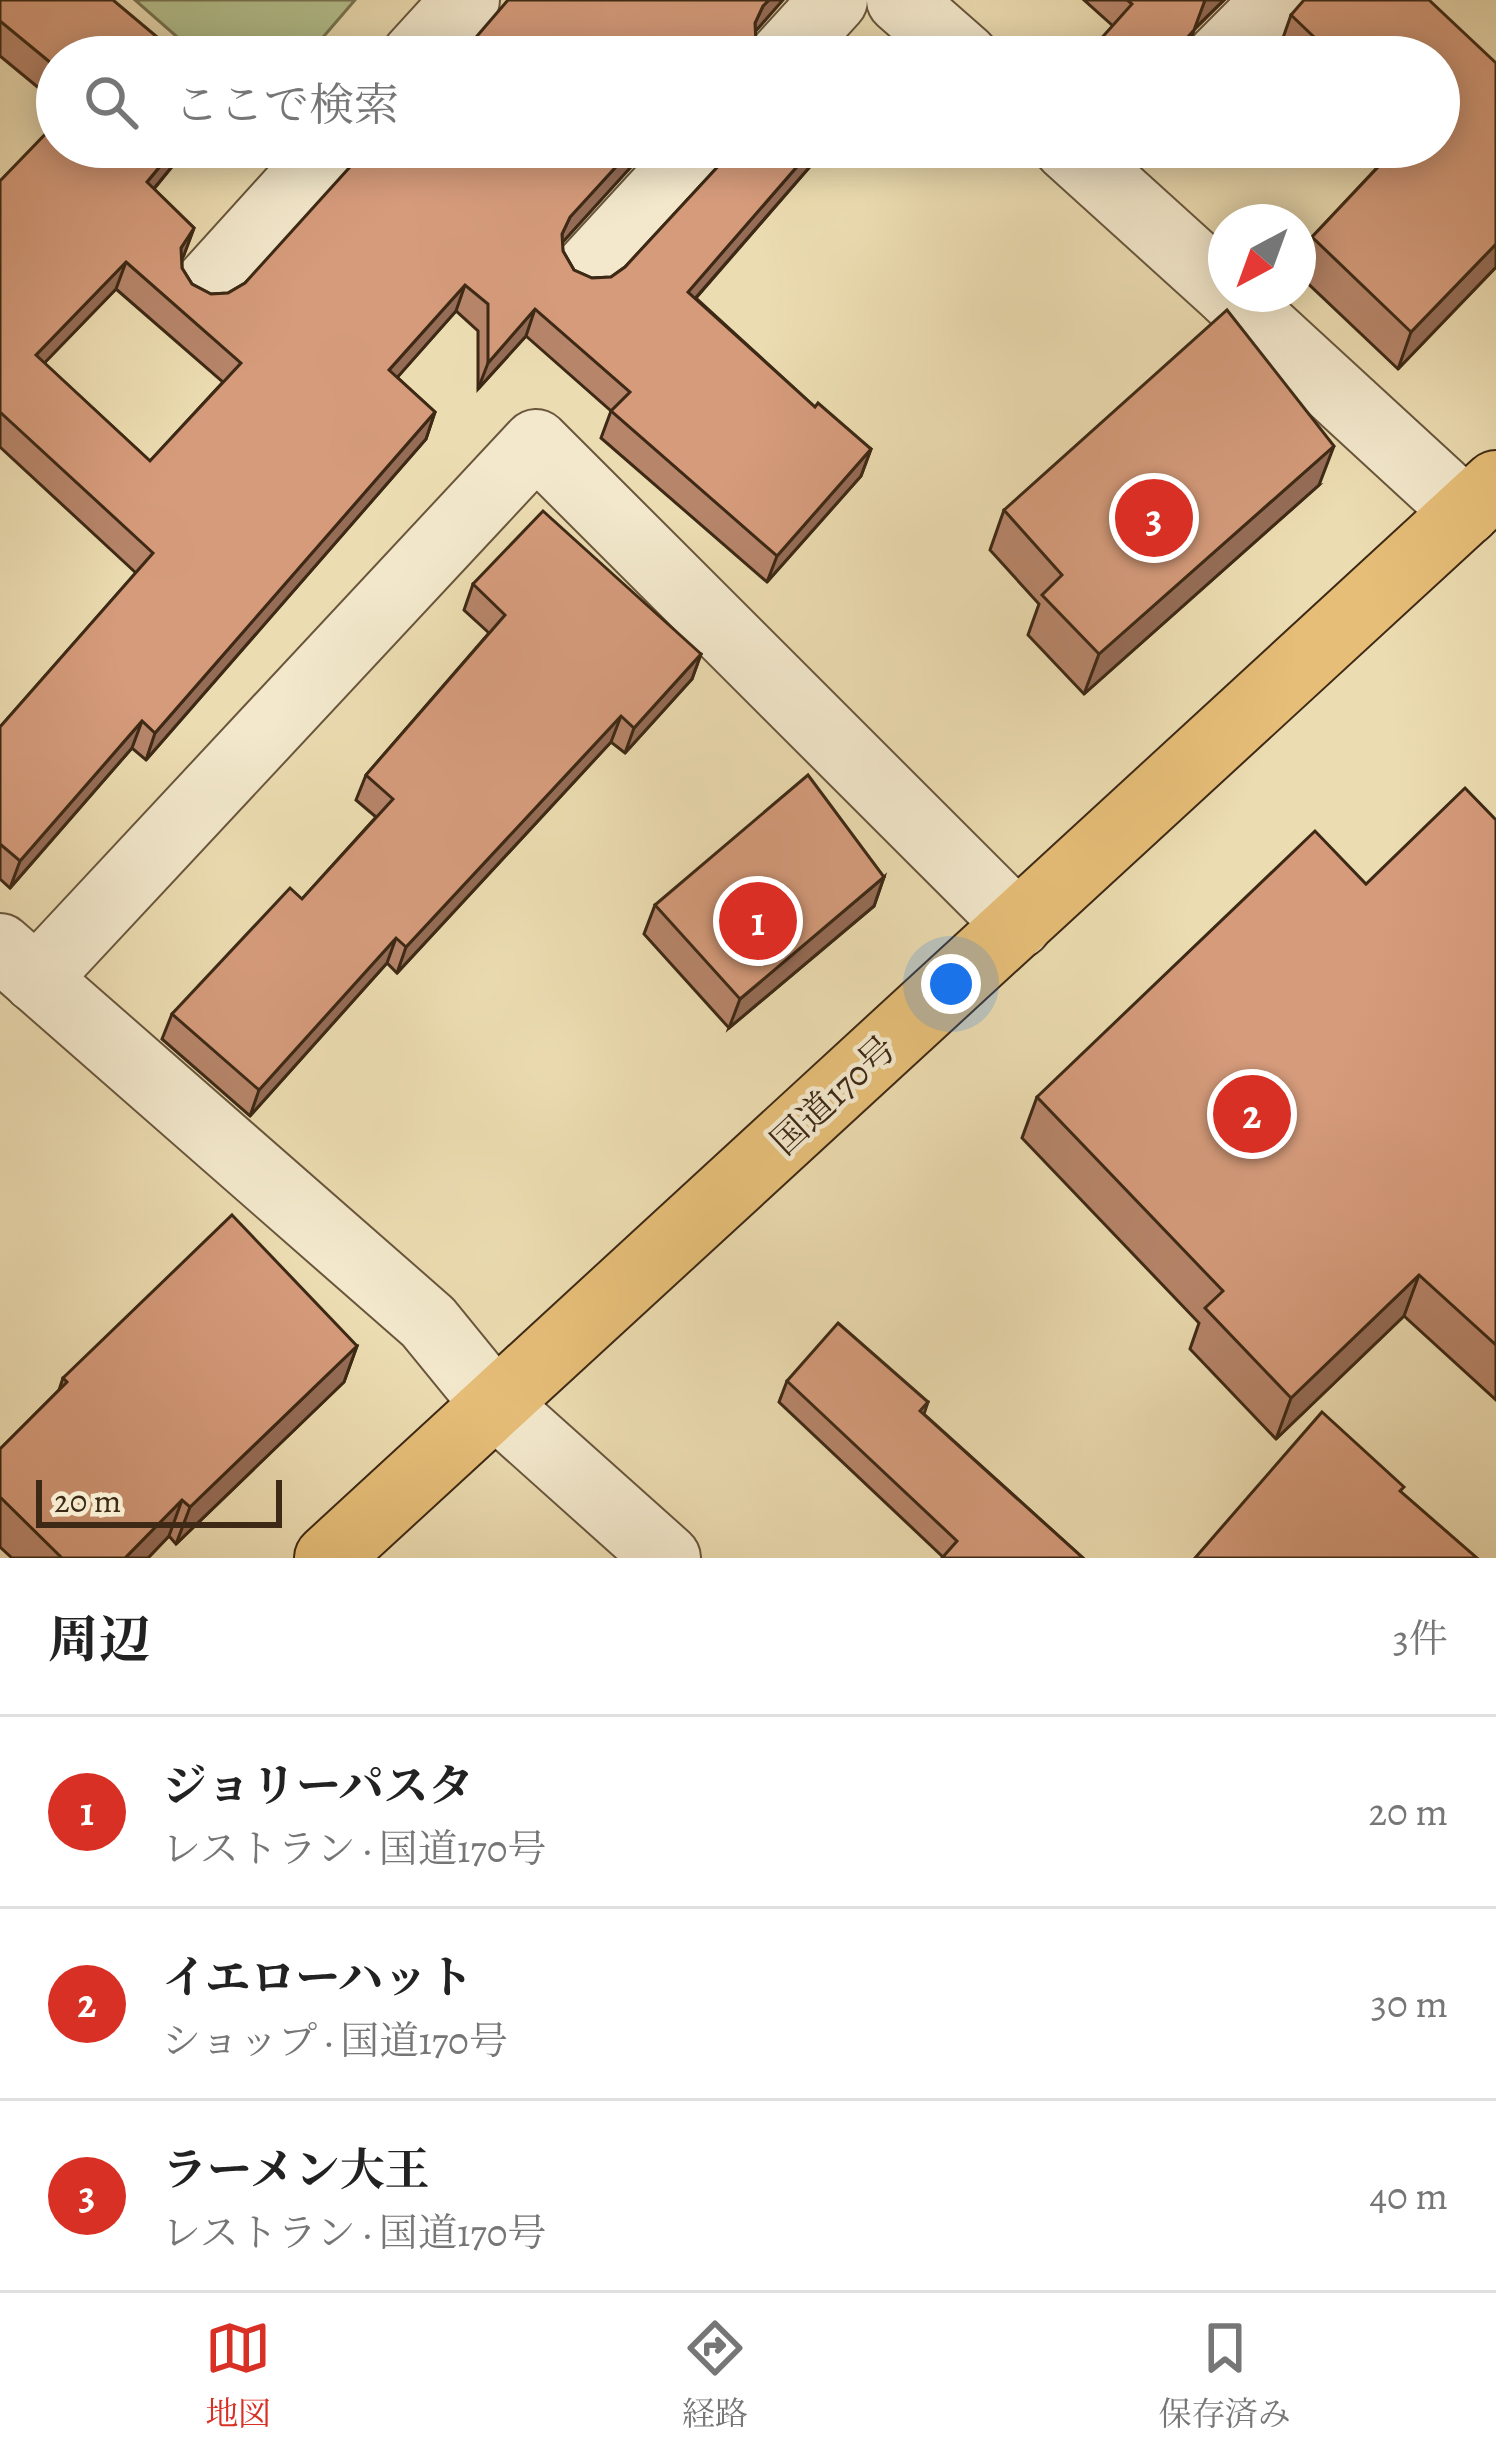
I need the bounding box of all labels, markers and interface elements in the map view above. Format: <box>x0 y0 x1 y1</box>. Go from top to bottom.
search box <box>36 36 1460 168</box>
icon: search <box>78 69 144 135</box>
text: ここで検索 <box>174 74 399 136</box>
north arrow <box>1208 204 1316 312</box>
pin: 3 <box>1115 473 1193 563</box>
pin: 1 <box>719 876 797 966</box>
your location <box>921 954 981 1014</box>
street label: 国道170号 <box>760 1024 906 1166</box>
pin: 2 <box>1213 1069 1291 1159</box>
scale bar <box>36 1474 282 1527</box>
text: 20 m <box>54 1478 121 1523</box>
text: 周辺 <box>48 1605 150 1675</box>
text: 3件 <box>1393 1612 1448 1665</box>
text: ジョリーパスタ <box>162 1755 474 1817</box>
text: 1 <box>80 1785 94 1838</box>
text: 20 m <box>1369 1785 1448 1838</box>
text: レストラン · 国道170号 <box>162 1822 547 1875</box>
text: イエローハット <box>162 1947 473 2009</box>
text: 2 <box>78 1977 96 2030</box>
text: 30 m <box>1371 1977 1448 2030</box>
text: ショップ · 国道170号 <box>162 2014 508 2067</box>
text: ラーメン大王 <box>162 2139 430 2201</box>
text: 3 <box>79 2169 95 2222</box>
text: 40 m <box>1369 2169 1448 2222</box>
text: レストラン · 国道170号 <box>162 2206 547 2259</box>
tab: 地図 <box>205 2315 271 2436</box>
tab: 経路 <box>682 2315 748 2436</box>
tab: 保存済み <box>1159 2315 1291 2436</box>

